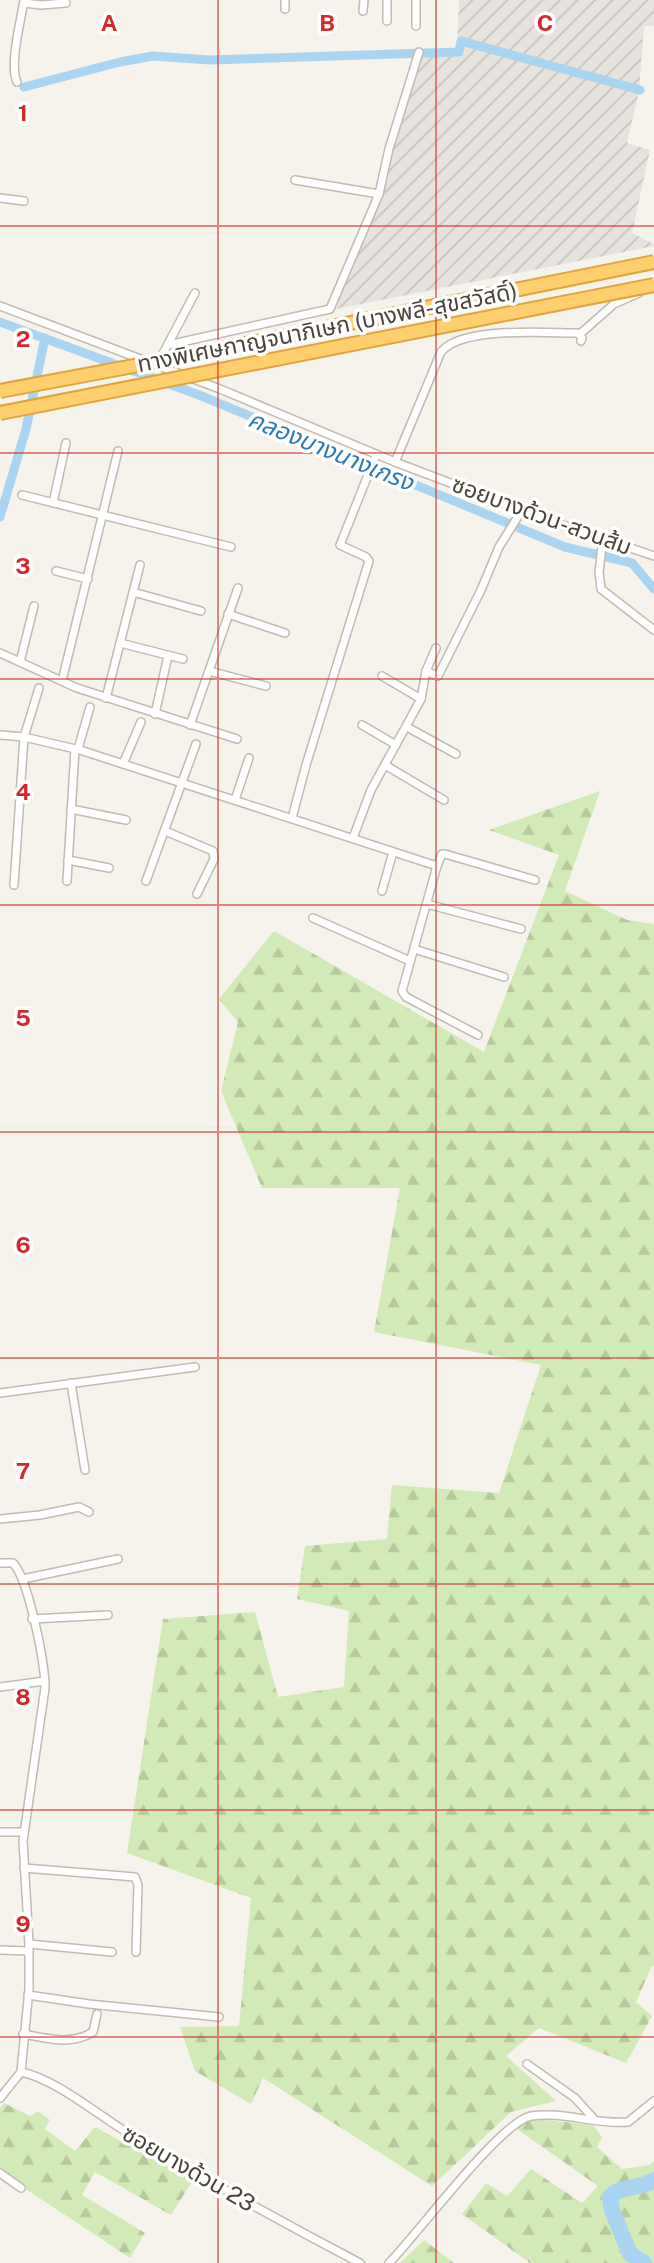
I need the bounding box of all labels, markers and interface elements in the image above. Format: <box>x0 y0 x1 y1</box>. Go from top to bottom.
text: A <box>101 9 118 36</box>
text: B <box>319 9 335 36</box>
text: C <box>537 9 553 36</box>
text: 1 <box>18 99 28 126</box>
street label: ทางพิเศษกาญจนาภิเษก (บางพลี-สุขสวัสดิ์) <box>135 277 520 378</box>
text: 2 <box>16 325 30 352</box>
water label: คลองบางนางเกรง <box>244 404 419 496</box>
street label: ซอยบางด้วน-สวนส้ม <box>448 470 636 560</box>
text: 3 <box>15 552 31 579</box>
text: 4 <box>15 778 31 805</box>
text: 5 <box>15 1004 31 1031</box>
text: 6 <box>15 1231 31 1258</box>
text: 7 <box>16 1457 30 1484</box>
text: 8 <box>15 1683 31 1710</box>
text: 9 <box>15 1910 31 1937</box>
street label: ซอยบางด้วน 23 <box>118 2119 260 2217</box>

